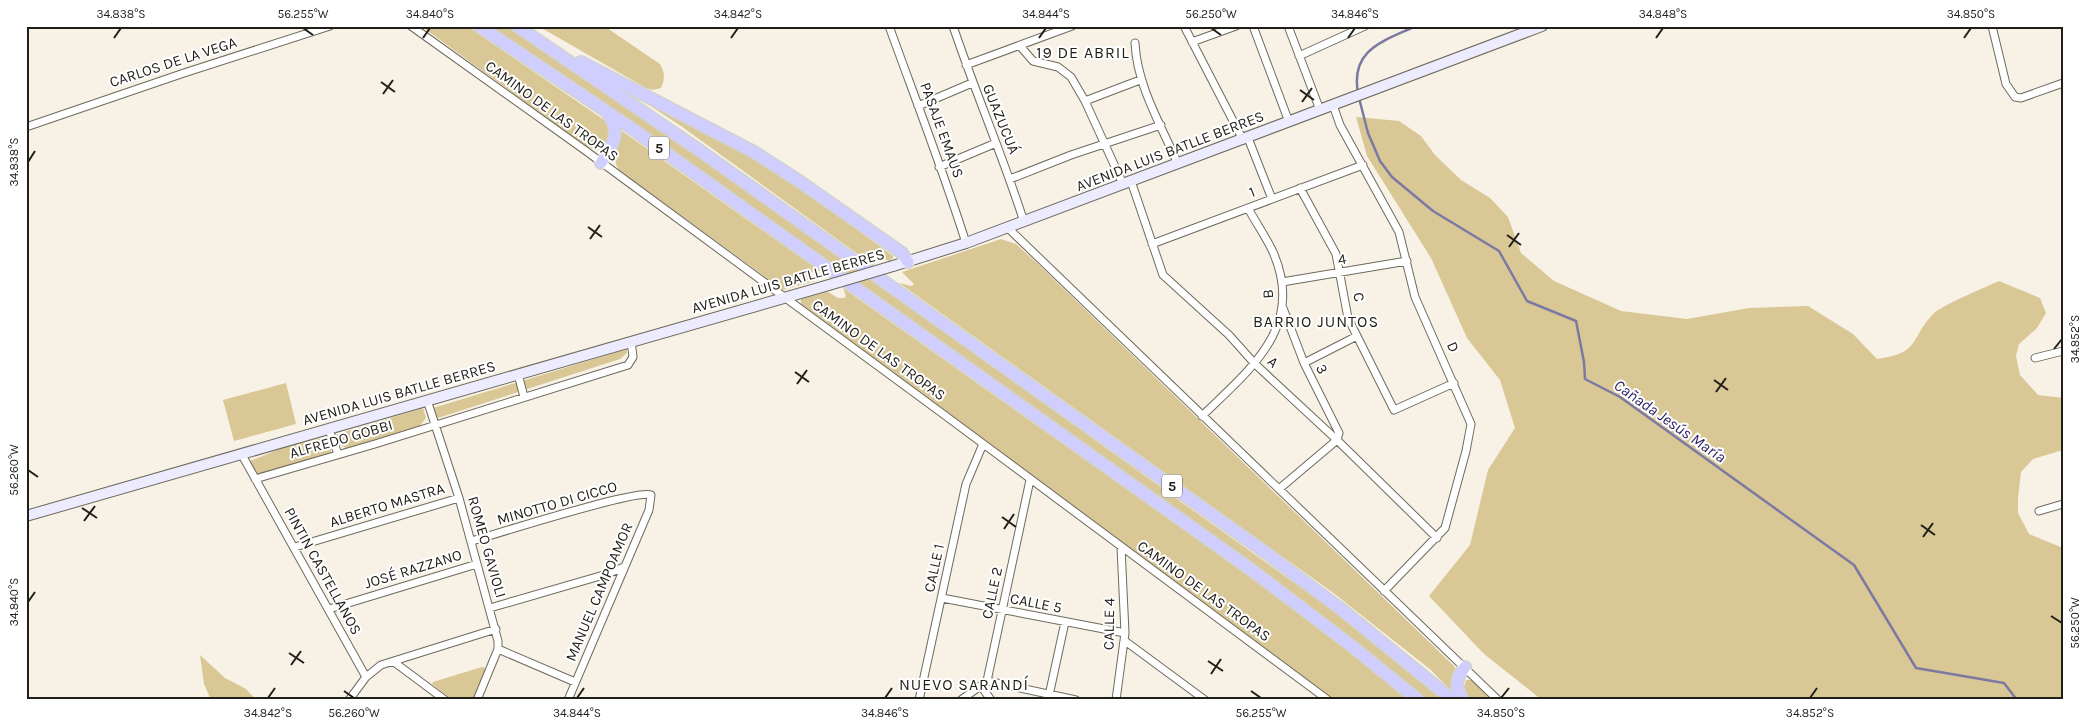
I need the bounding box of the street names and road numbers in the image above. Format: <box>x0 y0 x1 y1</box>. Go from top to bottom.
street label: CARLOS DE LA VEGA <box>107 33 239 91</box>
street label: CAMINO DE LAS TROPAS <box>482 57 622 165</box>
street label: PASAJE EMAUS <box>916 80 968 180</box>
street label: GUAZUCUÁ <box>979 81 1023 157</box>
street label: AVENIDA LUIS BATLLE BERRES <box>1074 107 1266 195</box>
road number: 5 <box>649 136 669 160</box>
street label: 1 <box>1246 183 1258 201</box>
street label: AVENIDA LUIS BATLLE BERRES <box>690 245 886 317</box>
street label: 4 <box>1336 249 1348 269</box>
street label: B <box>1259 289 1277 299</box>
street label: C <box>1349 291 1369 303</box>
street label: CAMINO DE LAS TROPAS <box>809 296 949 404</box>
street label: D <box>1443 339 1463 355</box>
street label: A <box>1264 352 1283 372</box>
street label: AVENIDA LUIS BATLLE BERRES <box>301 357 497 429</box>
street label: 3 <box>1312 361 1332 377</box>
street label: ALFREDO GOBBI <box>287 416 395 462</box>
road number: 5 <box>1162 474 1182 498</box>
street label: MINOTTO DI CICCO <box>495 477 619 529</box>
street label: ALBERTO MASTRA <box>327 479 447 531</box>
street label: ROMEO GAVIOLI <box>464 494 510 600</box>
street label: PINTIN CASTELLANOS <box>281 504 365 638</box>
street label: MANUEL CAMPOAMOR <box>562 520 636 664</box>
street label: CAMINO DE LAS TROPAS <box>1134 537 1274 645</box>
street label: CALLE 1 <box>920 542 948 594</box>
street label: JOSÉ RAZZANO <box>362 546 464 592</box>
street label: CALLE 2 <box>978 565 1006 621</box>
street label: CALLE 5 <box>1009 589 1063 617</box>
street label: CALLE 4 <box>1100 597 1118 650</box>

